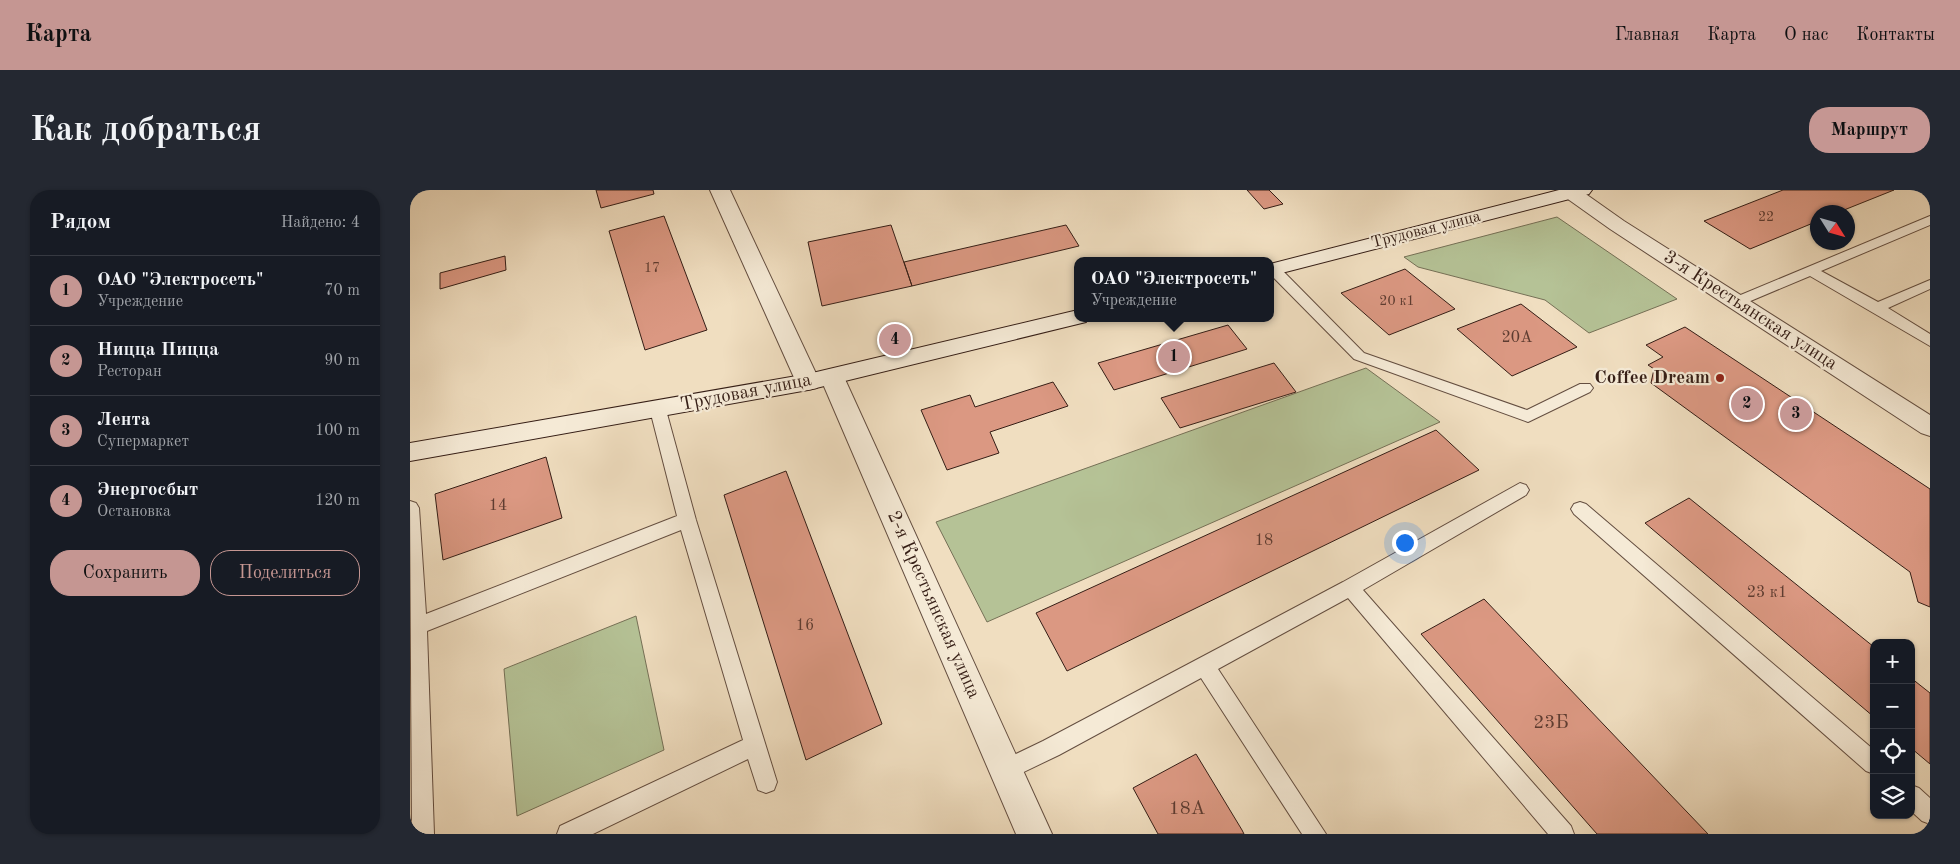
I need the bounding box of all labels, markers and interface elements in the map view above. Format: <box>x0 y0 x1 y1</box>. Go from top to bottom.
text: Карта <box>25 23 92 47</box>
text: Главная <box>1615 26 1679 44</box>
text: Карта <box>1707 26 1756 44</box>
text: О нас <box>1784 26 1828 44</box>
text: Контакты <box>1856 26 1935 44</box>
button: Маршрут <box>1809 107 1930 153</box>
text: Как добраться <box>30 113 261 148</box>
north arrow <box>1810 205 1855 250</box>
street label: Трудовая улица <box>1370 209 1482 251</box>
house number: 22 <box>1758 210 1774 224</box>
text: Рядом <box>50 212 111 233</box>
text: Найдено: 4 <box>281 215 360 231</box>
street label: 3-я Крестьянская улица <box>1660 248 1841 375</box>
popup <box>1074 257 1274 322</box>
house number: 17 <box>644 261 660 275</box>
text: ОАО "Электросеть" <box>1091 270 1257 289</box>
text: ОАО "Электросеть" <box>97 271 263 290</box>
text: 1 <box>61 283 71 299</box>
text: 70 m <box>324 283 360 299</box>
text: Учреждение <box>1091 293 1177 309</box>
text: Учреждение <box>97 294 183 310</box>
house number: 20 к1 <box>1379 294 1415 308</box>
pin: 4 <box>879 321 911 359</box>
house number: 20А <box>1502 330 1532 346</box>
pin: 1 <box>1158 338 1190 376</box>
text: Ницца Пицца <box>97 341 219 360</box>
text: 2 <box>61 353 71 369</box>
text: 90 m <box>324 353 360 369</box>
text: Ресторан <box>97 364 162 380</box>
place label: Сoffee Dream <box>1594 369 1710 388</box>
street label: Трудовая улица <box>679 371 814 415</box>
marker: Сoffee Dream <box>1714 372 1726 384</box>
pin: 2 <box>1731 385 1763 423</box>
pin: 3 <box>1780 395 1812 433</box>
text: Лента <box>97 411 150 430</box>
text: 3 <box>61 423 71 439</box>
text: 100 m <box>315 423 360 439</box>
text: Супермаркет <box>97 434 189 450</box>
text: Энергосбыт <box>97 481 198 500</box>
text: 4 <box>61 493 71 509</box>
text: 120 m <box>315 493 360 509</box>
house number: 14 <box>489 498 507 514</box>
text: Остановка <box>97 504 171 520</box>
street label: 2-я Крестьянская улица <box>883 508 983 702</box>
your location <box>1392 530 1418 556</box>
house number: 18 <box>1255 533 1273 549</box>
button: Сохранить <box>50 550 200 596</box>
button: Поделиться <box>210 550 360 596</box>
house number: 23 к1 <box>1747 585 1787 601</box>
house number: 16 <box>796 618 814 634</box>
map controls <box>1870 639 1915 819</box>
button: + <box>1870 639 1915 684</box>
button: − <box>1870 684 1915 729</box>
house number: 23Б <box>1533 714 1569 733</box>
button: locate <box>1870 729 1915 774</box>
button: layers <box>1870 774 1915 819</box>
house number: 18А <box>1169 800 1206 819</box>

